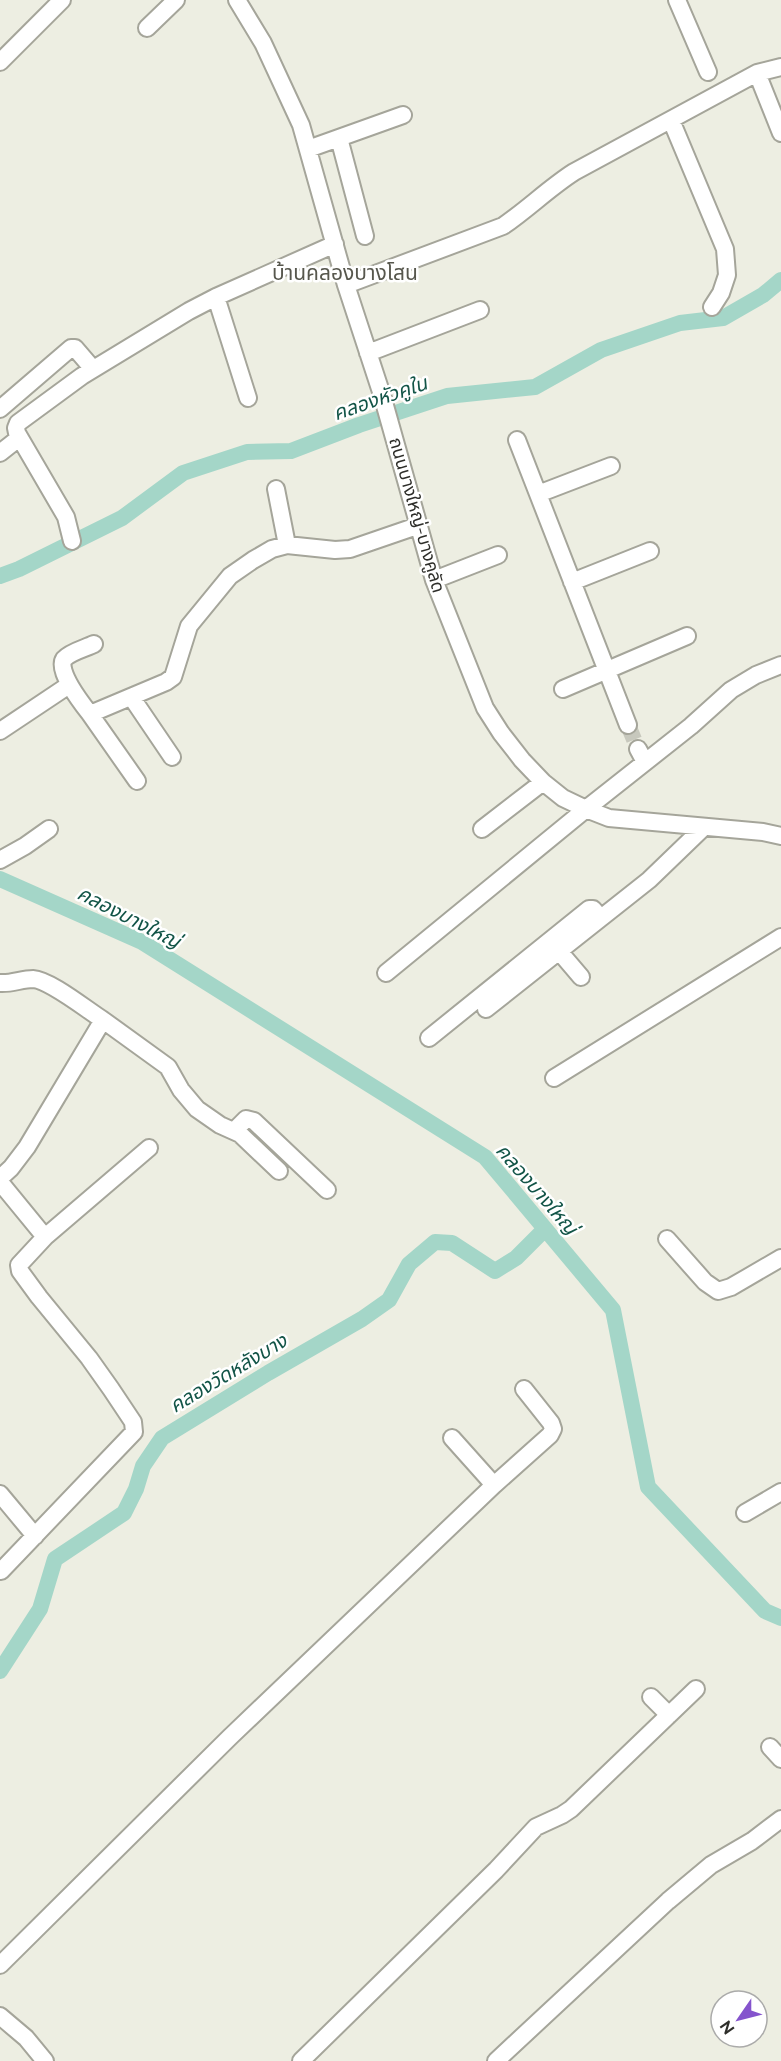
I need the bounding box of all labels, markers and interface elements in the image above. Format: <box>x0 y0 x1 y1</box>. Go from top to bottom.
district label: บ้านคลองบางโสน <box>272 260 418 285</box>
water label: คลองหัวคูใน <box>330 370 432 426</box>
street label: ถนนบางใหญ่-บางคูลัด <box>383 435 450 596</box>
water label: คลองบางใหญ่ <box>73 881 187 955</box>
water label: คลองบางใหญ่ <box>491 1139 585 1242</box>
water label: คลองวัดหลังบาง <box>165 1328 292 1418</box>
north arrow <box>709 1989 769 2049</box>
text: N <box>716 2017 738 2038</box>

